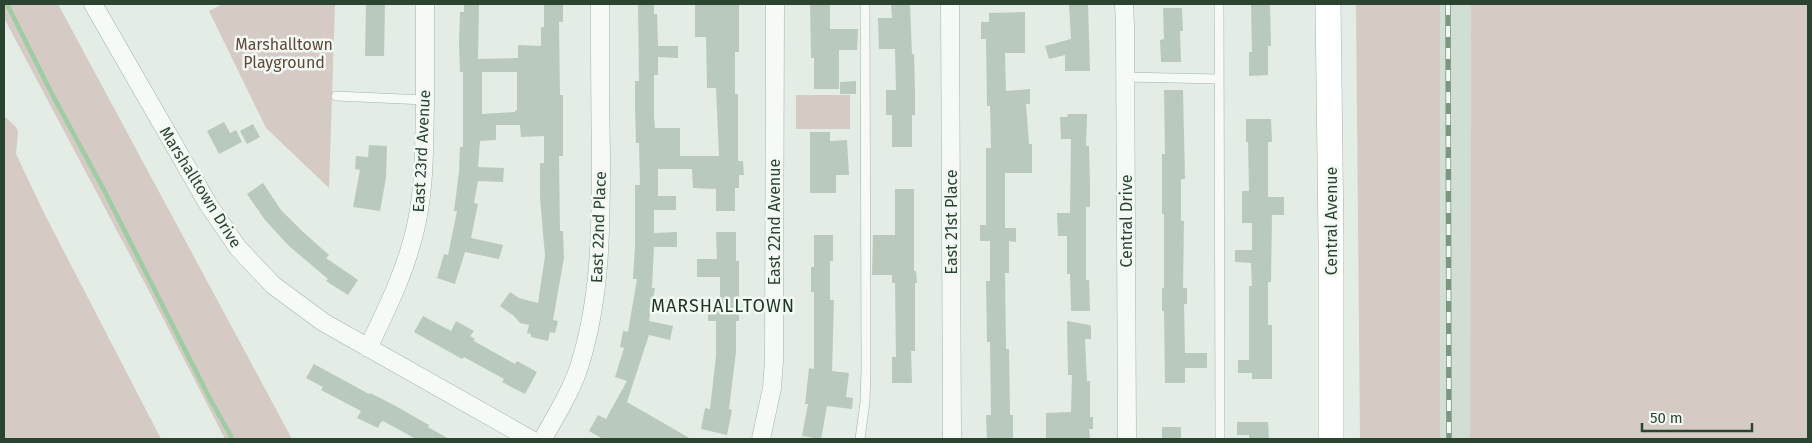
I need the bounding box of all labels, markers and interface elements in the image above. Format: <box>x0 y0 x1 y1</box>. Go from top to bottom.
park label: Marshalltown Playground <box>235 35 333 72</box>
street label: East 23rd Avenue <box>409 89 434 213</box>
street label: Marshalltown Drive <box>156 123 246 251</box>
street label: East 22nd Avenue <box>765 159 784 285</box>
street label: Central Avenue <box>1322 167 1341 275</box>
street label: East 21st Place <box>942 170 961 274</box>
street label: East 22nd Place <box>587 171 610 283</box>
street label: Central Drive <box>1117 174 1136 268</box>
district label: MARSHALLTOWN <box>651 295 795 317</box>
scale bar <box>1642 400 1752 432</box>
text: 50 m <box>1650 409 1683 427</box>

